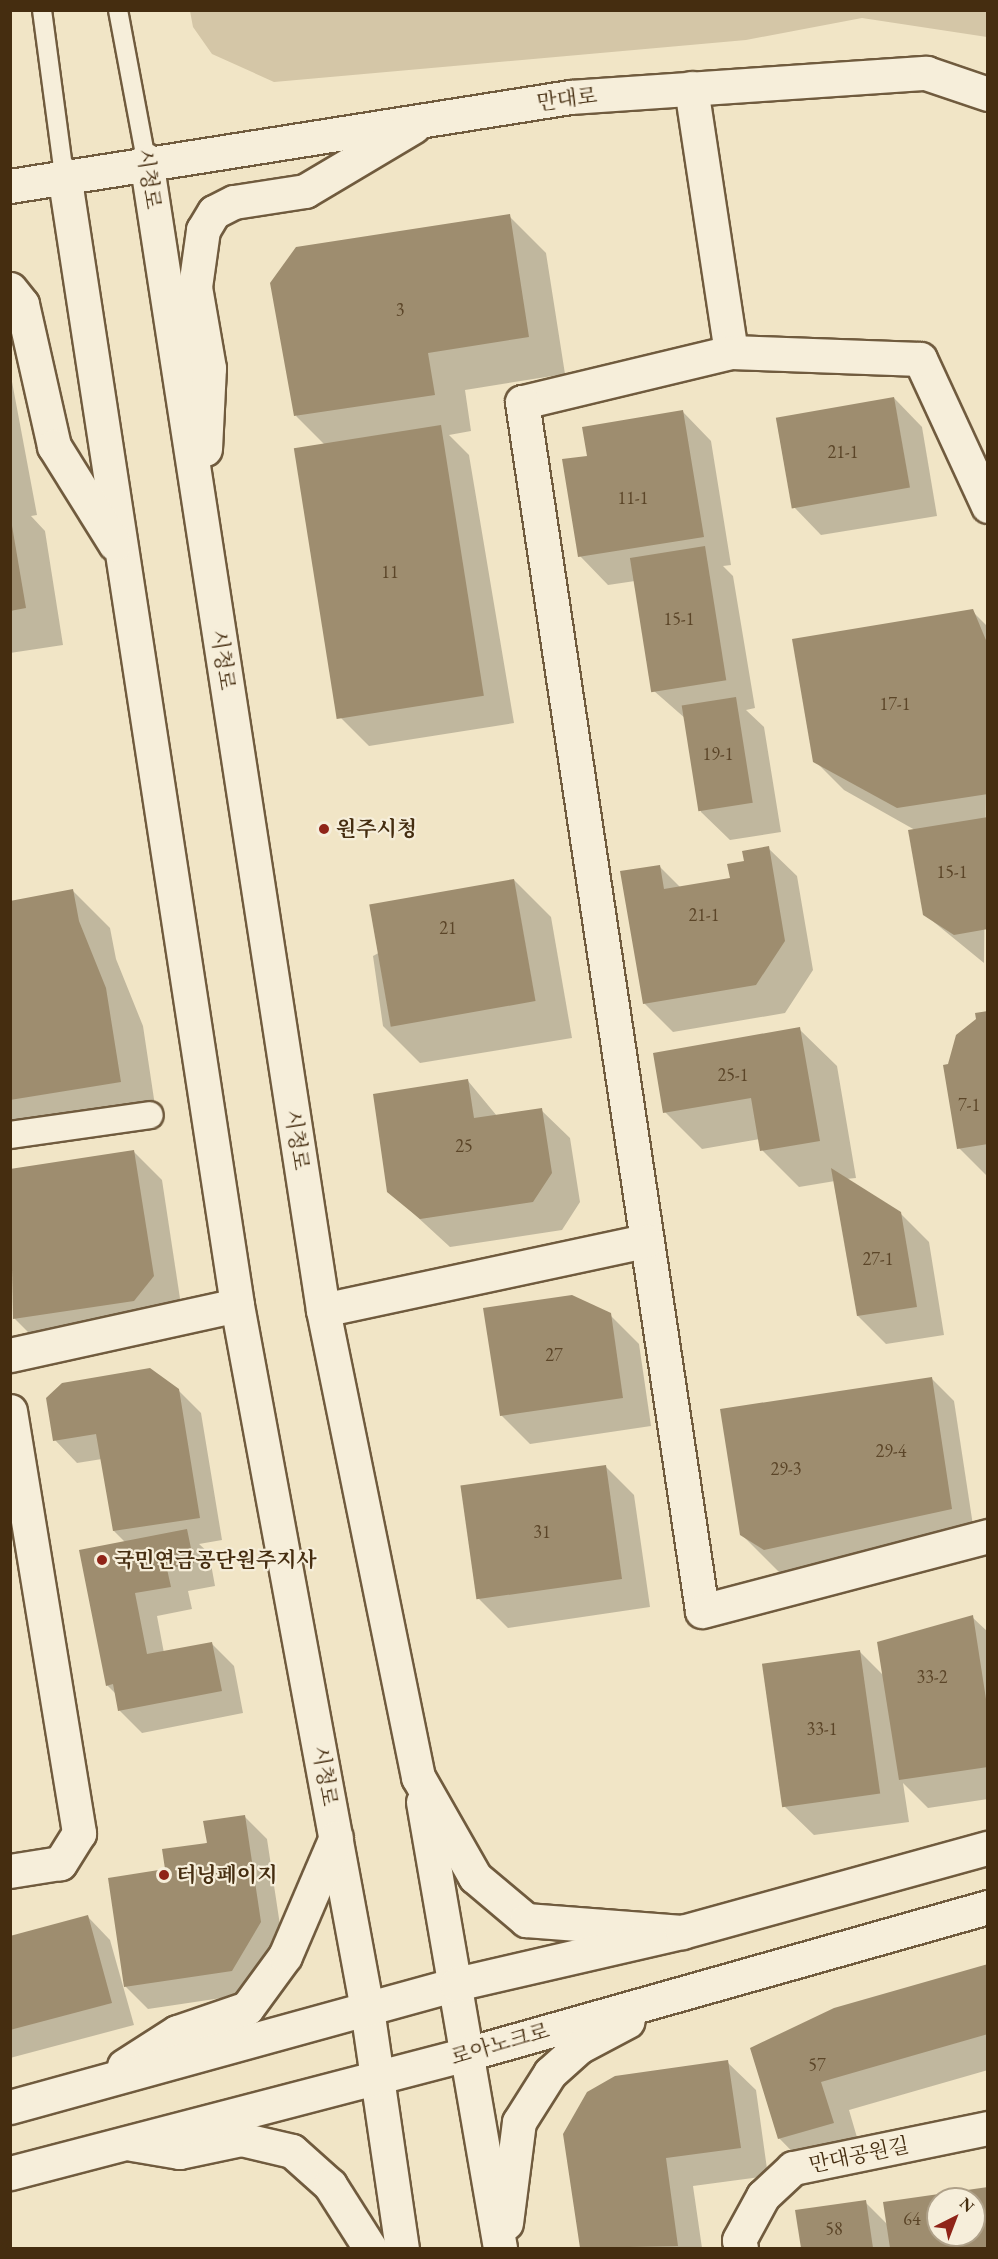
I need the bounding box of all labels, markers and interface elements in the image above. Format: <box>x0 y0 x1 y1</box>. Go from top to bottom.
street label: 만대로 <box>535 83 599 115</box>
street label: 시청로 <box>132 147 166 211</box>
house number: 3 <box>396 299 404 321</box>
house number: 21-1 <box>828 441 858 463</box>
house number: 11-1 <box>618 487 648 509</box>
house number: 11 <box>381 561 399 583</box>
house number: 15-1 <box>664 608 694 630</box>
street label: 시청로 <box>206 628 240 692</box>
house number: 17-1 <box>880 693 910 715</box>
house number: 19-1 <box>703 743 733 765</box>
place label: 원주시청 <box>336 816 417 842</box>
marker: 원주시청 <box>317 822 331 836</box>
house number: 15-1 <box>937 861 967 883</box>
house number: 21-1 <box>689 904 719 926</box>
house number: 21 <box>439 917 457 939</box>
house number: 25-1 <box>718 1064 748 1086</box>
house number: 7-1 <box>958 1094 980 1116</box>
street label: 시청로 <box>280 1108 314 1172</box>
house number: 25 <box>455 1135 473 1157</box>
house number: 27-1 <box>863 1248 893 1270</box>
house number: 27 <box>545 1344 563 1366</box>
house number: 29-4 <box>876 1440 906 1462</box>
house number: 29-3 <box>771 1458 801 1480</box>
house number: 31 <box>533 1521 551 1543</box>
place label: 국민연금공단원주지사 <box>114 1547 317 1573</box>
marker: 국민연금공단원주지사 <box>95 1553 109 1567</box>
house number: 33-2 <box>917 1666 947 1688</box>
house number: 33-1 <box>807 1718 837 1740</box>
street label: 시청로 <box>307 1744 343 1808</box>
place label: 터닝페이지 <box>176 1862 277 1888</box>
marker: 터닝페이지 <box>157 1868 171 1882</box>
street label: 로아노크로 <box>448 2018 552 2070</box>
house number: 57 <box>808 2054 826 2076</box>
street label: 만대공원길 <box>807 2132 911 2178</box>
north arrow <box>926 2187 986 2247</box>
text: N <box>955 2193 979 2217</box>
house number: 64 <box>903 2208 921 2230</box>
house number: 58 <box>825 2218 843 2240</box>

